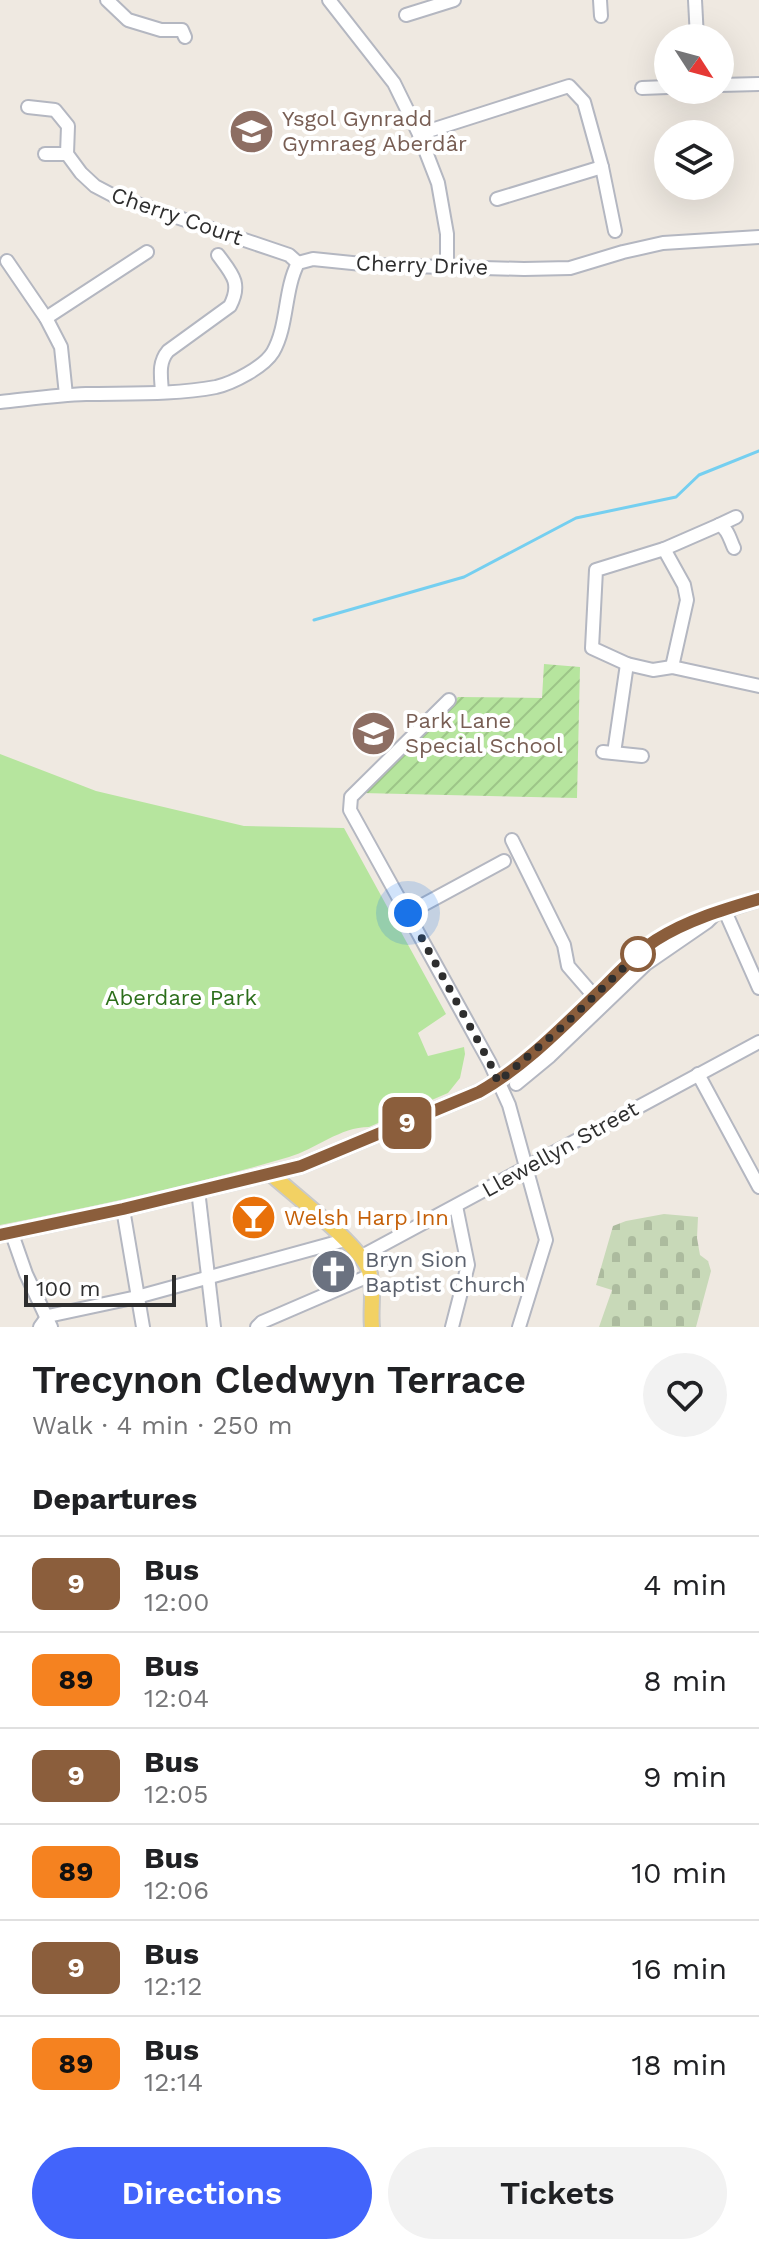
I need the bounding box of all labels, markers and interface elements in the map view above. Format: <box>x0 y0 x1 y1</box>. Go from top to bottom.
north arrow <box>654 24 734 104</box>
map controls <box>654 24 734 200</box>
place label: Ysgol Gynradd Gymraeg Aberdâr <box>282 106 467 156</box>
school or university icon: Ysgol Gynradd Gymraeg Aberdâr <box>227 107 275 155</box>
button: layers <box>654 120 734 200</box>
street label: Cherry Court <box>108 182 246 250</box>
street label: Cherry Drive <box>355 250 489 280</box>
place label: Park Lane Special School <box>405 708 563 758</box>
school or university icon: Park Lane Special School <box>350 709 398 757</box>
your location <box>388 893 428 933</box>
unlabelled marker <box>621 937 655 971</box>
park label: Aberdare Park <box>105 985 257 1010</box>
street label: Llewellyn Street <box>478 1096 642 1202</box>
line badge: 9 <box>381 1097 433 1149</box>
text: 9 <box>398 1106 416 1139</box>
bar icon: Welsh Harp Inn <box>229 1193 277 1241</box>
place label: Welsh Harp Inn <box>284 1205 449 1230</box>
place label: Bryn Sion Baptist Church <box>365 1247 526 1297</box>
church icon: Bryn Sion Baptist Church <box>310 1248 358 1296</box>
scale bar <box>24 1271 176 1307</box>
text: 100 m <box>36 1276 100 1301</box>
button: heart <box>643 1353 727 1437</box>
text: Trecynon Cledwyn Terrace <box>32 1358 526 1402</box>
text: Walk · 4 min · 250 m <box>32 1410 293 1440</box>
text: Departures <box>32 1481 197 1516</box>
text: Bus <box>144 1552 199 1587</box>
text: 9 <box>67 1567 85 1600</box>
text: 4 min <box>643 1567 727 1602</box>
text: 12:00 <box>144 1587 209 1617</box>
text: Bus <box>144 1648 199 1683</box>
text: 89 <box>59 1663 93 1696</box>
text: 8 min <box>643 1663 727 1698</box>
text: 12:04 <box>144 1683 209 1713</box>
text: Bus <box>144 1744 199 1779</box>
text: 9 <box>67 1759 85 1792</box>
text: 9 min <box>643 1759 727 1794</box>
text: 12:05 <box>144 1779 208 1809</box>
text: Bus <box>144 1840 199 1875</box>
text: 89 <box>59 1855 93 1888</box>
text: 10 min <box>631 1855 727 1890</box>
text: 12:06 <box>144 1875 209 1905</box>
text: Bus <box>144 1936 199 1971</box>
text: 9 <box>67 1951 85 1984</box>
text: 16 min <box>632 1951 727 1986</box>
text: 12:12 <box>144 1971 202 2001</box>
text: Bus <box>144 2032 199 2067</box>
text: 89 <box>59 2047 93 2080</box>
text: 18 min <box>631 2047 727 2082</box>
text: 12:14 <box>144 2067 203 2097</box>
button: Directions <box>32 2147 372 2239</box>
button: Tickets <box>388 2147 727 2239</box>

